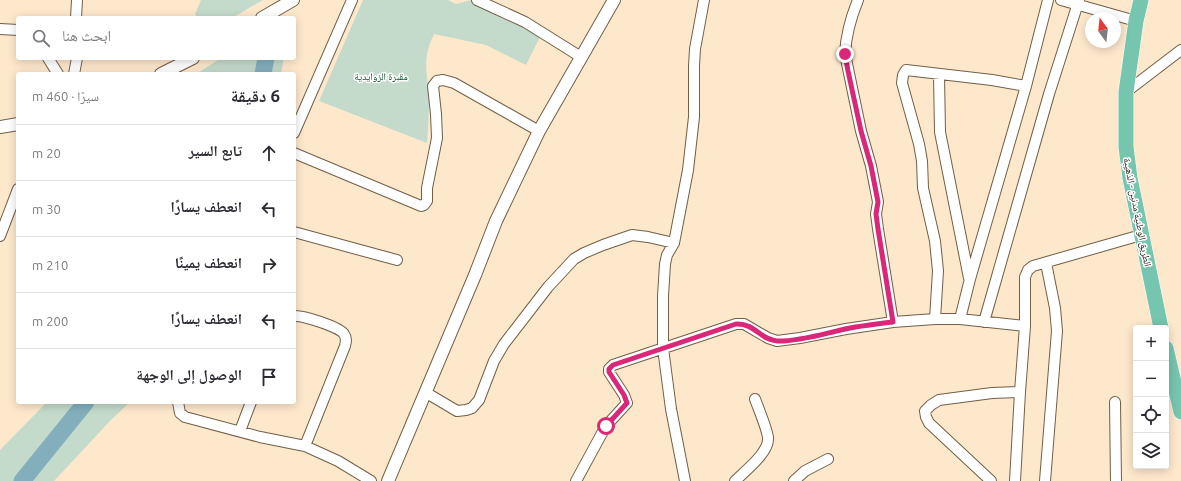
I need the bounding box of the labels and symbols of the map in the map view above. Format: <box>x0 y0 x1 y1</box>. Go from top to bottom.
north arrow <box>1085 12 1121 48</box>
route end <box>836 45 854 63</box>
park label: مقبرة الزوايدية <box>354 71 408 82</box>
street label: الطريق الوطنية مدنين - الذهيبة <box>1121 157 1153 268</box>
route start <box>597 417 615 435</box>

